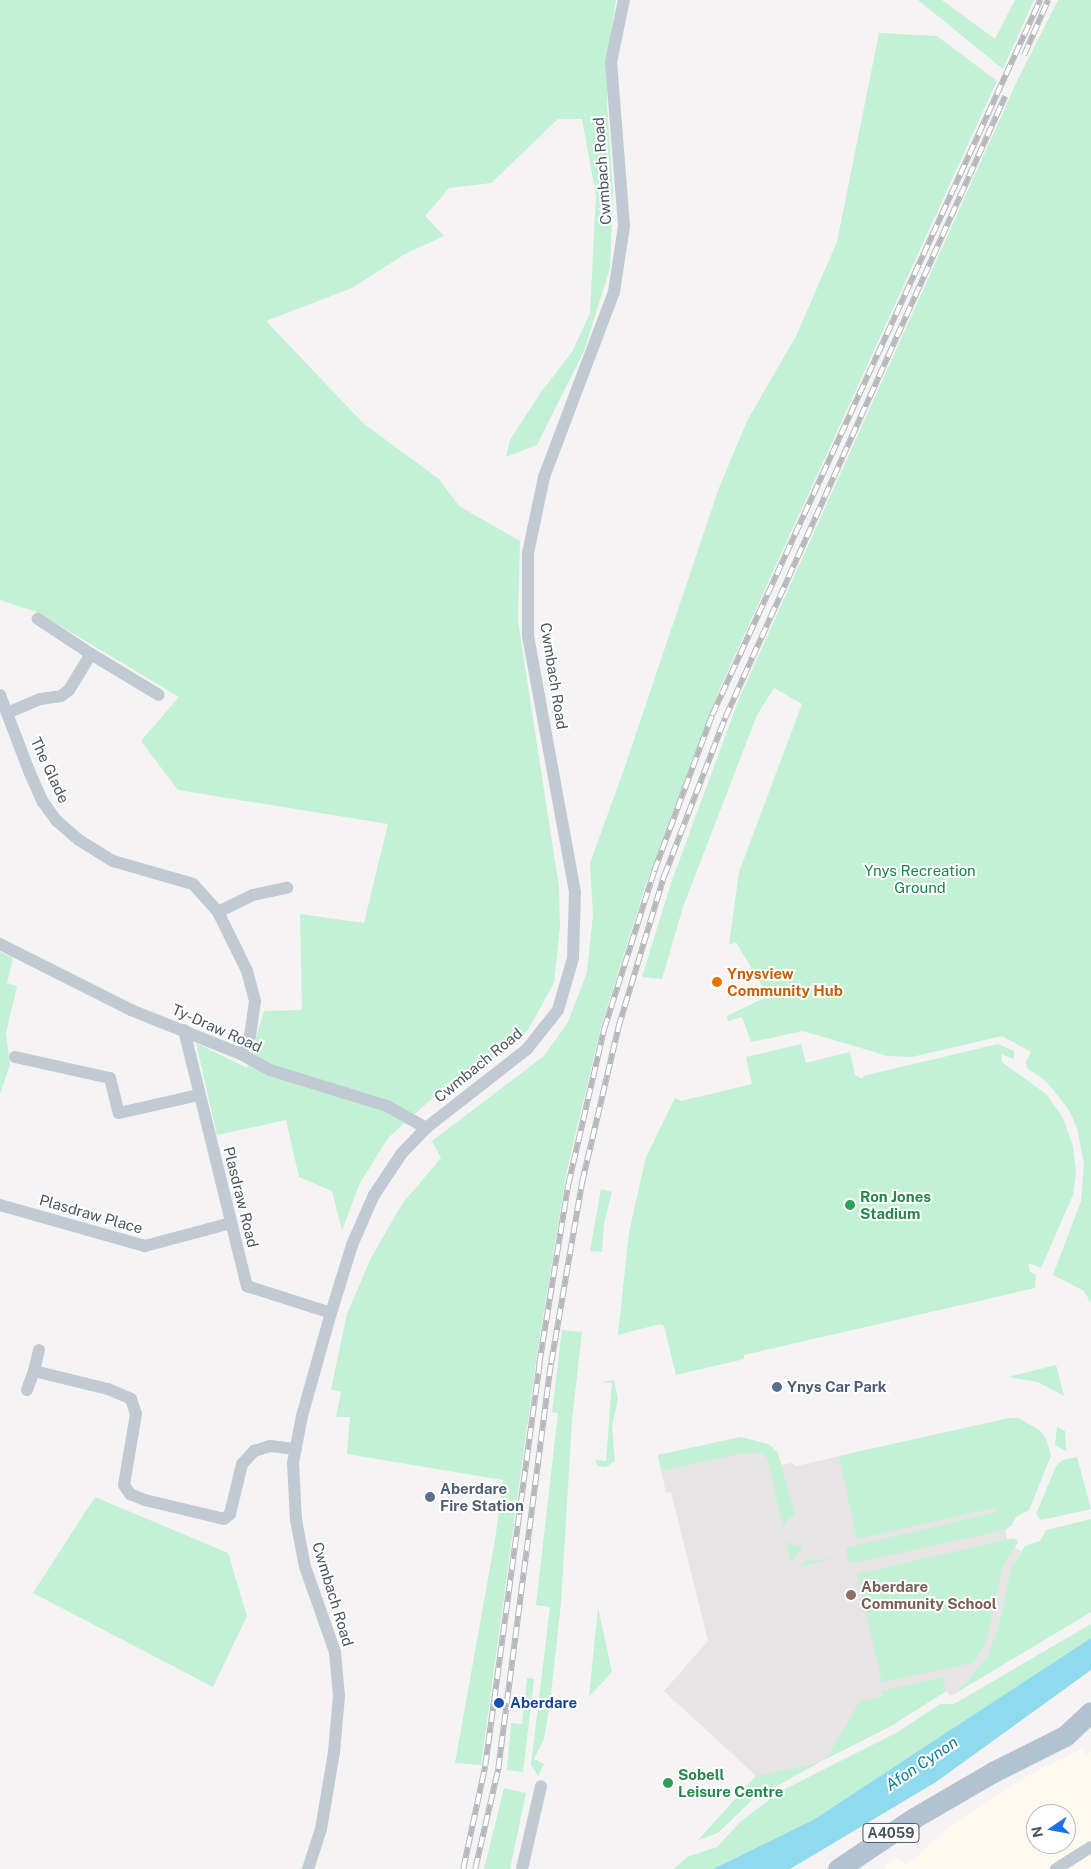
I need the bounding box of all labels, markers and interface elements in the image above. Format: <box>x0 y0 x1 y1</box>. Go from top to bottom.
street label: Cwmbach Road <box>589 116 615 226</box>
street label: Cwmbach Road <box>537 621 571 731</box>
street label: The Glade <box>27 734 73 806</box>
park label: Ynys Recreation Ground <box>864 861 976 896</box>
place label: Ynysview Community Hub <box>727 964 843 999</box>
marker: Ynysview Community Hub <box>711 976 723 988</box>
street label: Ty-Draw Road <box>169 1000 265 1056</box>
street label: Cwmbach Road <box>430 1024 526 1106</box>
street label: Plasdraw Road <box>220 1145 262 1249</box>
place label: Ron Jones Stadium <box>860 1187 931 1222</box>
street label: Plasdraw Place <box>37 1191 145 1237</box>
marker: Ron Jones Stadium <box>844 1199 856 1211</box>
place label: Ynys Car Park <box>787 1378 887 1396</box>
marker: Ynys Car Park <box>771 1381 783 1393</box>
place label: Aberdare Fire Station <box>440 1479 524 1514</box>
marker: Aberdare Fire Station <box>424 1491 436 1503</box>
street label: Cwmbach Road <box>309 1540 357 1648</box>
place label: Aberdare Community School <box>861 1577 997 1612</box>
marker: Aberdare Community School <box>845 1589 857 1601</box>
place label: Aberdare <box>510 1694 577 1712</box>
marker: Aberdare <box>492 1696 506 1710</box>
water label: Afon Cynon <box>882 1733 962 1795</box>
place label: Sobell Leisure Centre <box>678 1765 783 1800</box>
marker: Sobell Leisure Centre <box>662 1777 674 1789</box>
north arrow <box>1026 1804 1076 1854</box>
road number: A4059 <box>862 1822 920 1845</box>
text: N <box>1028 1825 1046 1839</box>

